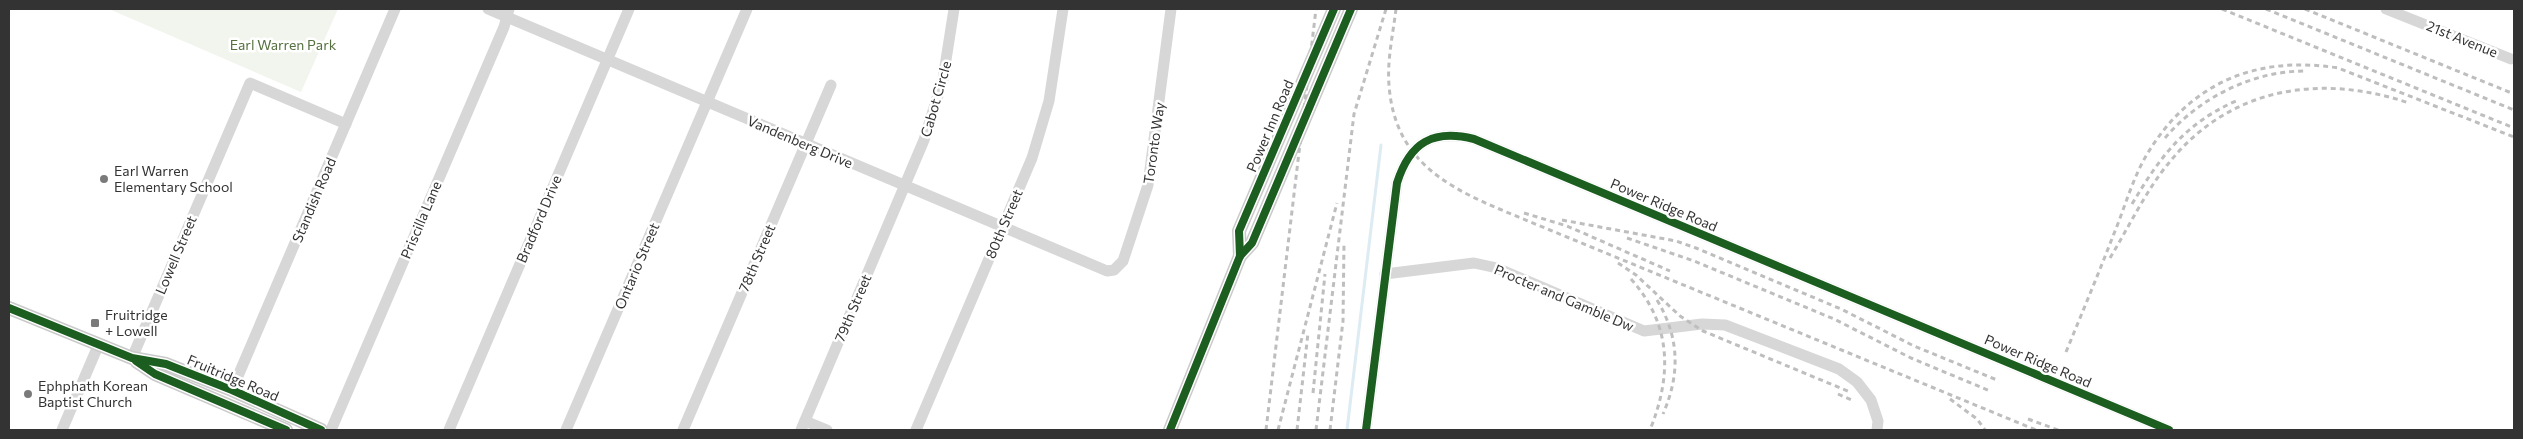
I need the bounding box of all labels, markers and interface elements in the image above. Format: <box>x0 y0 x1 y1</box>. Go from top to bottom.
street label: 21st Avenue <box>2424 17 2500 60</box>
park label: Earl Warren Park <box>230 36 337 53</box>
street label: Cabot Circle <box>917 59 954 139</box>
street label: Power Inn Road <box>1242 77 1297 175</box>
street label: Toronto Way <box>1139 101 1168 185</box>
street label: Vandenberg Drive <box>745 112 856 171</box>
street label: Standish Road <box>288 155 339 245</box>
place label: Earl Warren Elementary School <box>114 162 233 195</box>
marker: Earl Warren Elementary School <box>98 173 110 185</box>
street label: Bradford Drive <box>512 173 565 265</box>
street label: Power Ridge Road <box>1608 174 1720 235</box>
street label: Priscilla Lane <box>397 178 445 261</box>
street label: 80th Street <box>981 186 1026 261</box>
street label: Lowell Street <box>151 213 200 297</box>
street label: Ontario Street <box>611 220 663 312</box>
street label: 78th Street <box>735 221 779 294</box>
street label: Procter and Gamble Dw <box>1492 260 1637 335</box>
street label: 79th Street <box>831 271 875 344</box>
place label: Fruitridge + Lowell <box>105 306 168 339</box>
marker: Fruitridge + Lowell <box>89 317 101 329</box>
street label: Power Ridge Road <box>1982 330 2094 391</box>
street label: Fruitridge Road <box>185 351 282 405</box>
place label: Ephphath Korean Baptist Church <box>38 377 148 410</box>
marker: Ephphath Korean Baptist Church <box>22 388 34 400</box>

